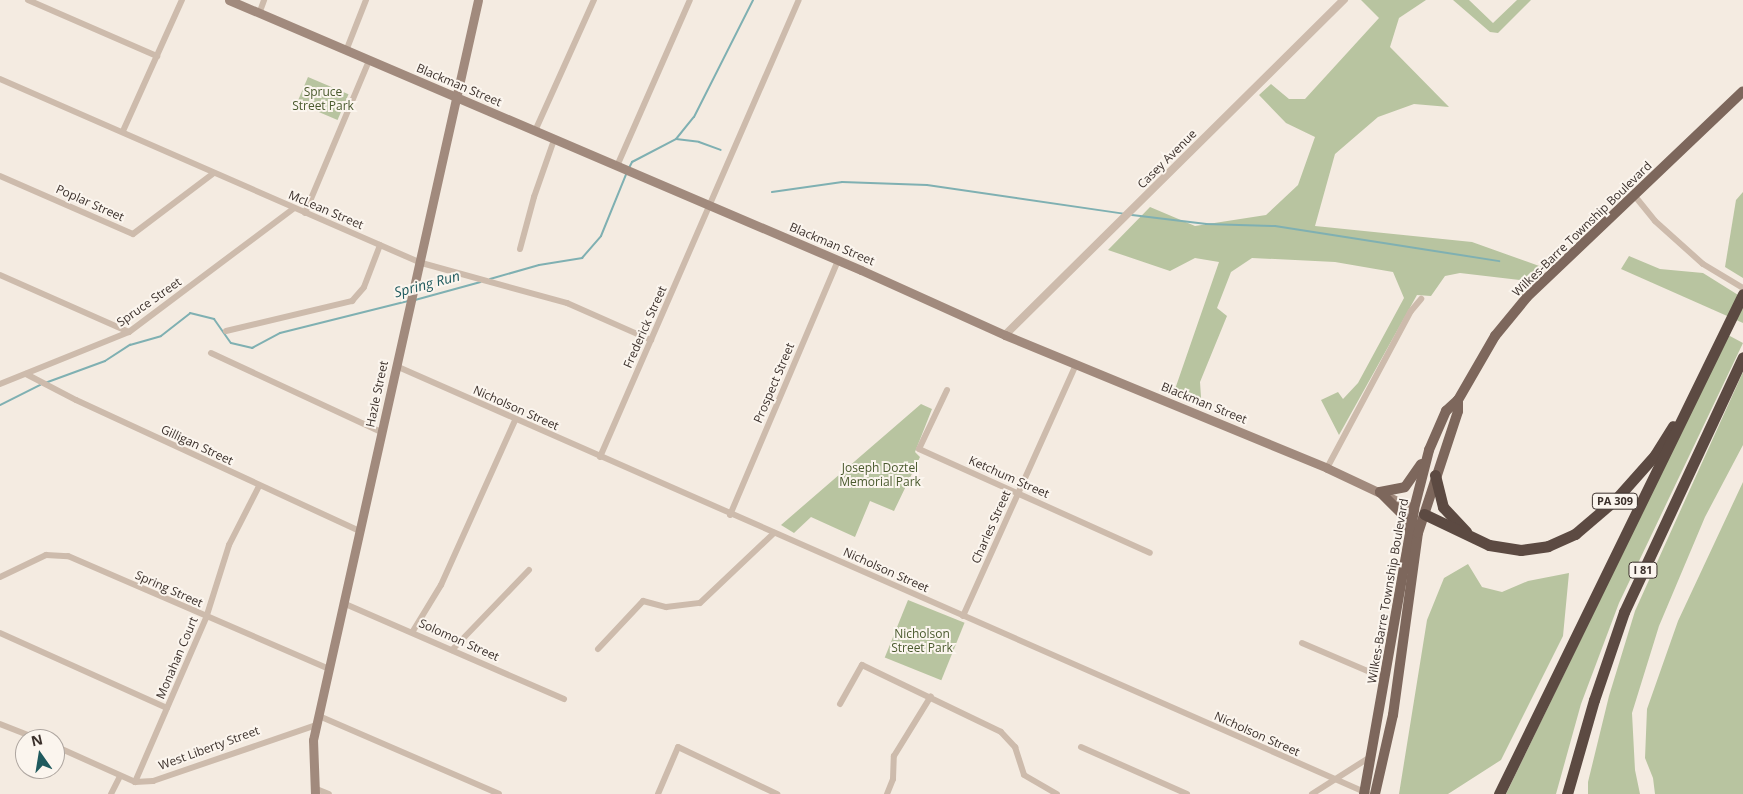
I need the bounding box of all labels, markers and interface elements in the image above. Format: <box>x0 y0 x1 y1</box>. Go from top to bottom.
street label: Blackman Street <box>414 61 504 109</box>
park label: Spruce Street Park <box>292 85 354 113</box>
street label: Casey Avenue <box>1134 126 1200 192</box>
street label: Wilkes-Barre Township Boulevard <box>1509 159 1655 299</box>
street label: Poplar Street <box>54 182 126 224</box>
street label: McLean Street <box>286 188 366 232</box>
street label: Blackman Street <box>787 220 877 268</box>
water label: Spring Run <box>392 267 462 301</box>
street label: Spruce Street <box>114 275 184 329</box>
street label: Frederick Street <box>620 284 670 370</box>
street label: Prospect Street <box>751 341 797 425</box>
street label: Hazle Street <box>363 359 391 429</box>
street label: Blackman Street <box>1159 379 1249 427</box>
street label: Nicholson Street <box>471 383 561 433</box>
street label: Gilligan Street <box>159 422 235 468</box>
street label: Ketchum Street <box>967 453 1051 501</box>
park label: Joseph Doztel Memorial Park <box>839 461 921 489</box>
street label: Charles Street <box>968 488 1014 566</box>
road number: PA 309 <box>1591 492 1639 510</box>
street label: Wilkes-Barre Township Boulevard <box>1365 497 1411 685</box>
street label: Nicholson Street <box>841 545 931 595</box>
road number: I 81 <box>1628 562 1658 578</box>
street label: Spring Street <box>133 568 205 610</box>
street label: Monahan Court <box>153 615 201 701</box>
street label: Solomon Street <box>417 616 501 664</box>
park label: Nicholson Street Park <box>891 627 953 655</box>
street label: Nicholson Street <box>1212 709 1302 759</box>
street label: West Liberty Street <box>157 723 261 773</box>
north arrow <box>15 729 65 779</box>
text: N <box>29 729 44 750</box>

